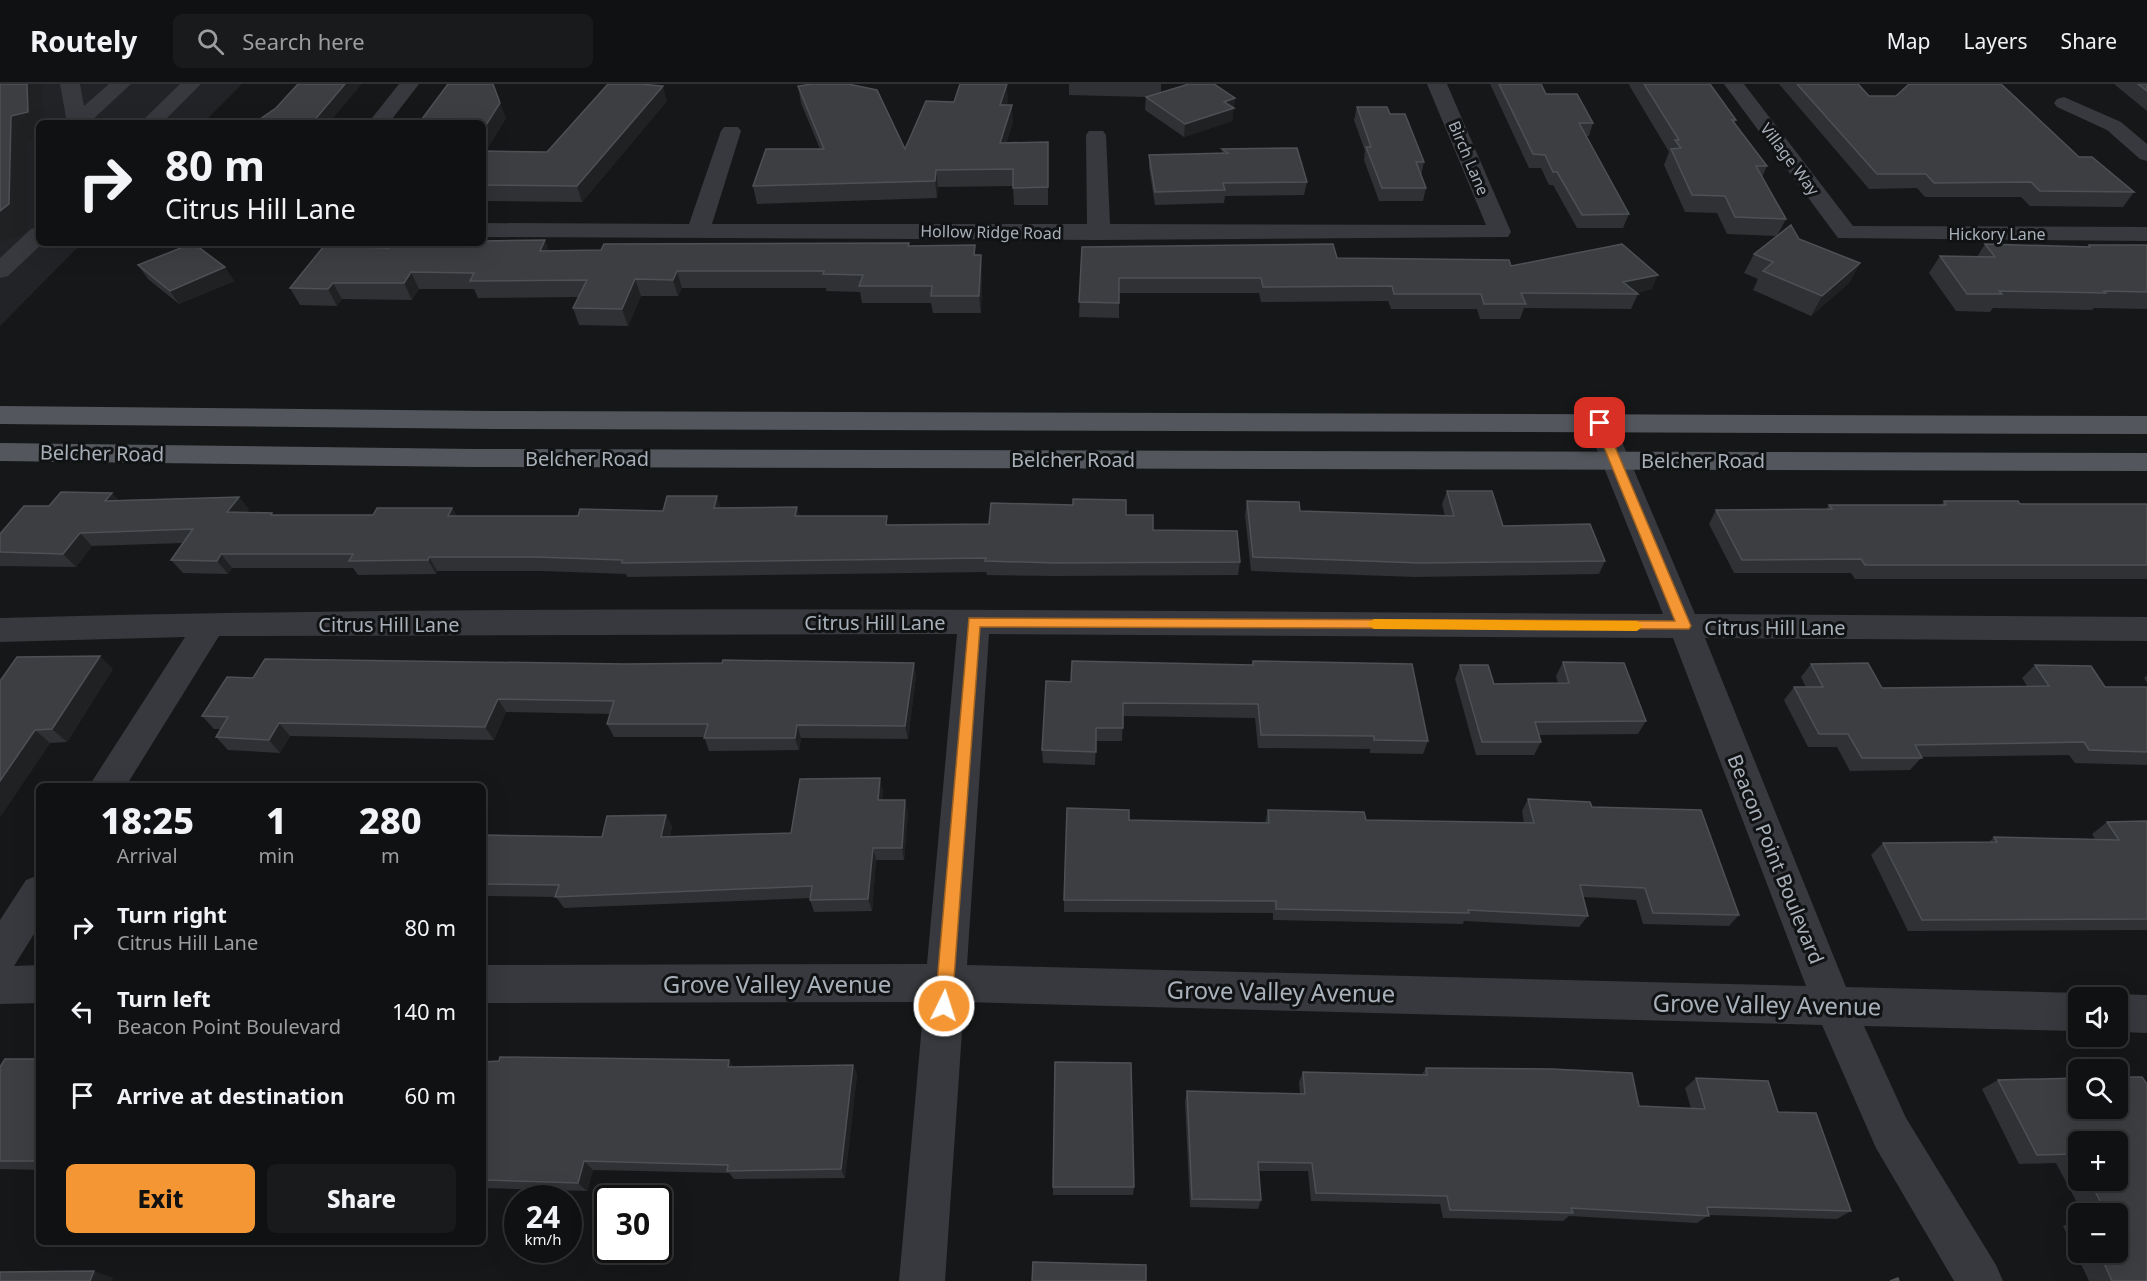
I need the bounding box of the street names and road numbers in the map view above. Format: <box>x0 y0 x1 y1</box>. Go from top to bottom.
street label: Birch Lane <box>1443 117 1495 199</box>
street label: Village Way <box>1755 118 1825 201</box>
street label: Hollow Ridge Road <box>920 220 1062 244</box>
street label: Hickory Lane <box>1948 223 2046 245</box>
street label: Belcher Road <box>40 438 164 468</box>
street label: Belcher Road <box>525 445 649 472</box>
street label: Belcher Road <box>1011 446 1135 473</box>
street label: Belcher Road <box>1641 447 1765 474</box>
street label: Citrus Hill Lane <box>804 609 946 636</box>
street label: Citrus Hill Lane <box>318 611 460 638</box>
street label: Citrus Hill Lane <box>1704 614 1846 641</box>
street label: Beacon Point Boulevard <box>1722 750 1830 968</box>
street label: Grove Valley Avenue <box>663 967 891 1000</box>
street label: Grove Valley Avenue <box>1166 973 1396 1009</box>
street label: Grove Valley Avenue <box>1652 986 1882 1022</box>

